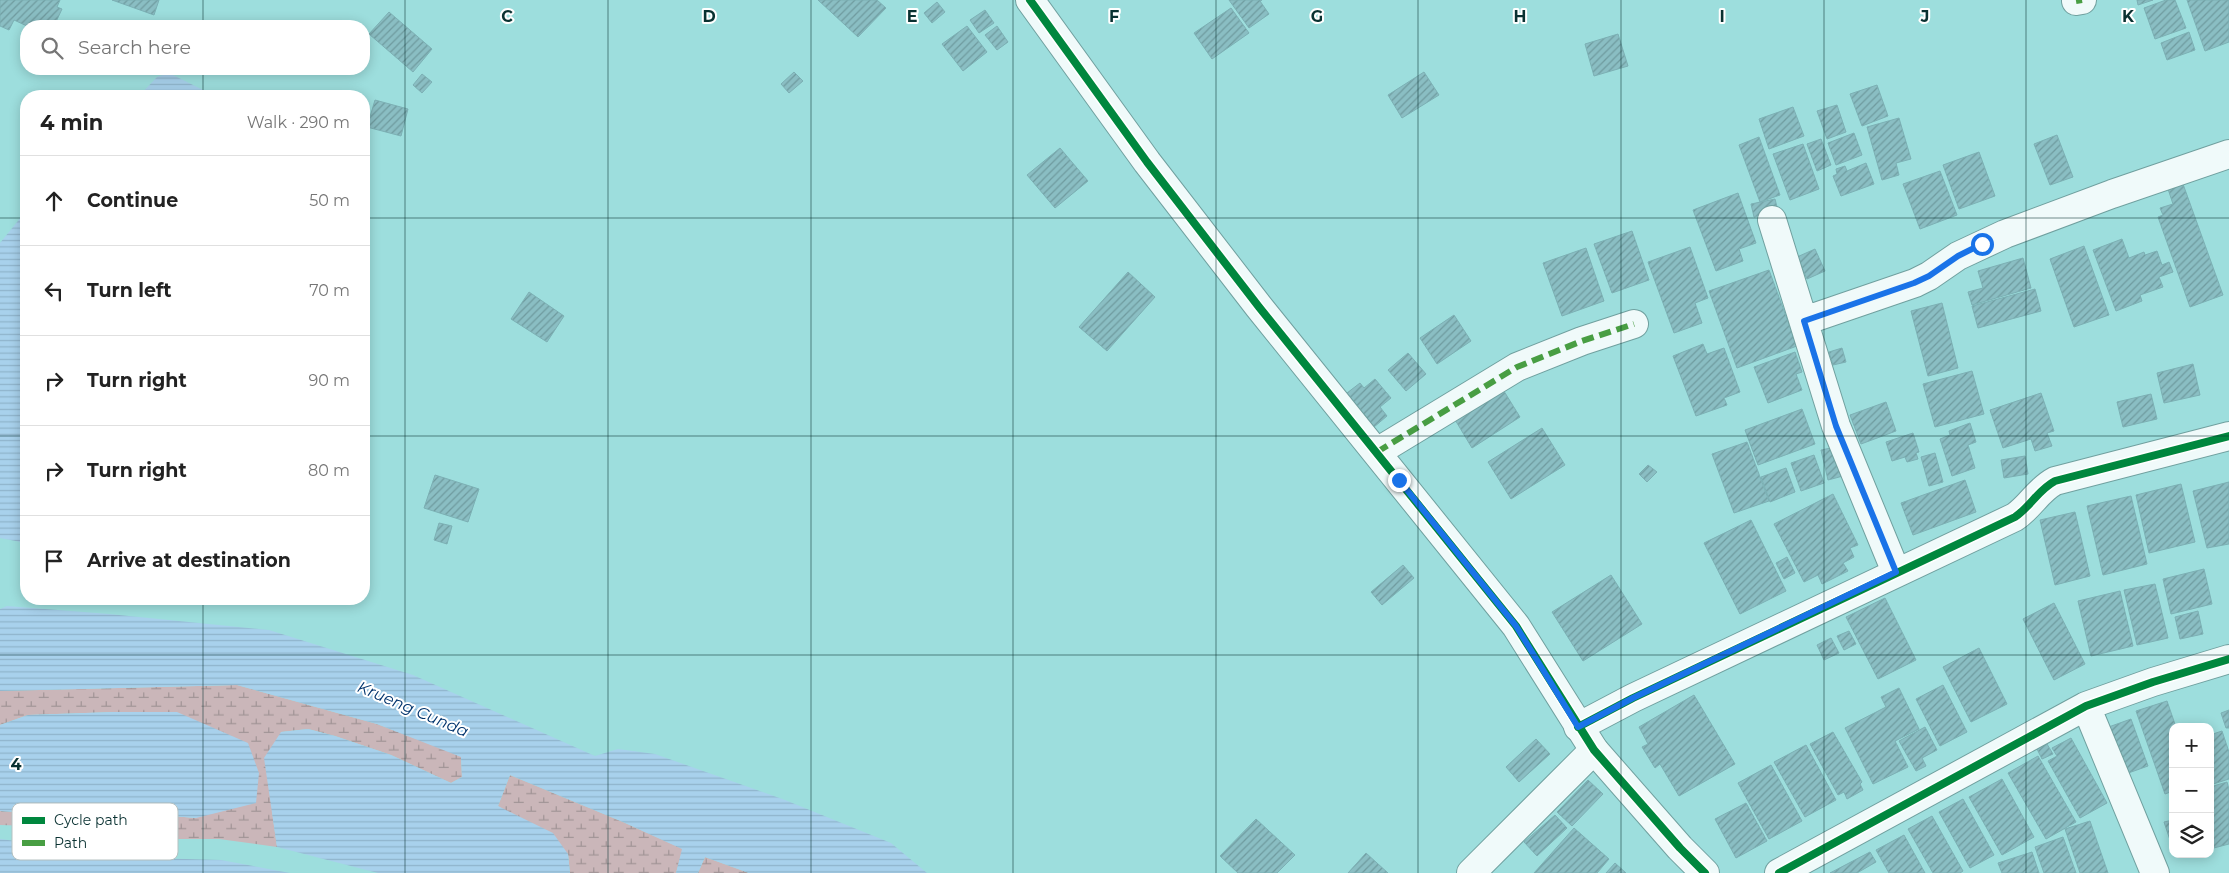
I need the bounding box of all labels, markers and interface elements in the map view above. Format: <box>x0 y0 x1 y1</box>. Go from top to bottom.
text: C <box>501 7 513 26</box>
text: D <box>702 7 716 26</box>
text: E <box>907 7 917 26</box>
text: F <box>1109 7 1119 26</box>
text: G <box>1311 7 1323 26</box>
text: H <box>1514 7 1526 26</box>
text: I <box>1719 7 1725 26</box>
text: J <box>1920 7 1929 26</box>
text: K <box>2122 7 2135 26</box>
search box <box>20 20 370 75</box>
icon: search <box>38 34 66 62</box>
text: Search here <box>78 36 191 59</box>
text: 4 min <box>40 110 103 135</box>
text: Walk · 290 m <box>247 113 350 132</box>
icon: ahead <box>40 187 68 215</box>
text: Continue <box>87 189 178 212</box>
text: 50 m <box>309 191 350 210</box>
route start <box>1971 233 1994 256</box>
icon: left <box>40 277 68 305</box>
text: Turn left <box>87 279 172 302</box>
text: 70 m <box>309 281 350 300</box>
icon: right <box>40 367 68 395</box>
text: Turn right <box>87 369 187 392</box>
text: 90 m <box>308 371 350 390</box>
icon: right <box>40 457 68 485</box>
text: Turn right <box>87 459 187 482</box>
text: 80 m <box>308 461 350 480</box>
route end <box>1388 469 1411 492</box>
icon: arrive <box>40 547 68 575</box>
text: Arrive at destination <box>87 549 291 572</box>
water label: Krueng Cunda <box>355 677 471 741</box>
map controls <box>2169 723 2214 858</box>
button: + <box>2169 723 2214 768</box>
text: 4 <box>10 755 22 774</box>
button: − <box>2169 768 2214 813</box>
legend <box>12 803 178 860</box>
text: Cycle path <box>54 811 128 829</box>
button: layers <box>2169 813 2214 858</box>
text: Path <box>54 834 87 852</box>

